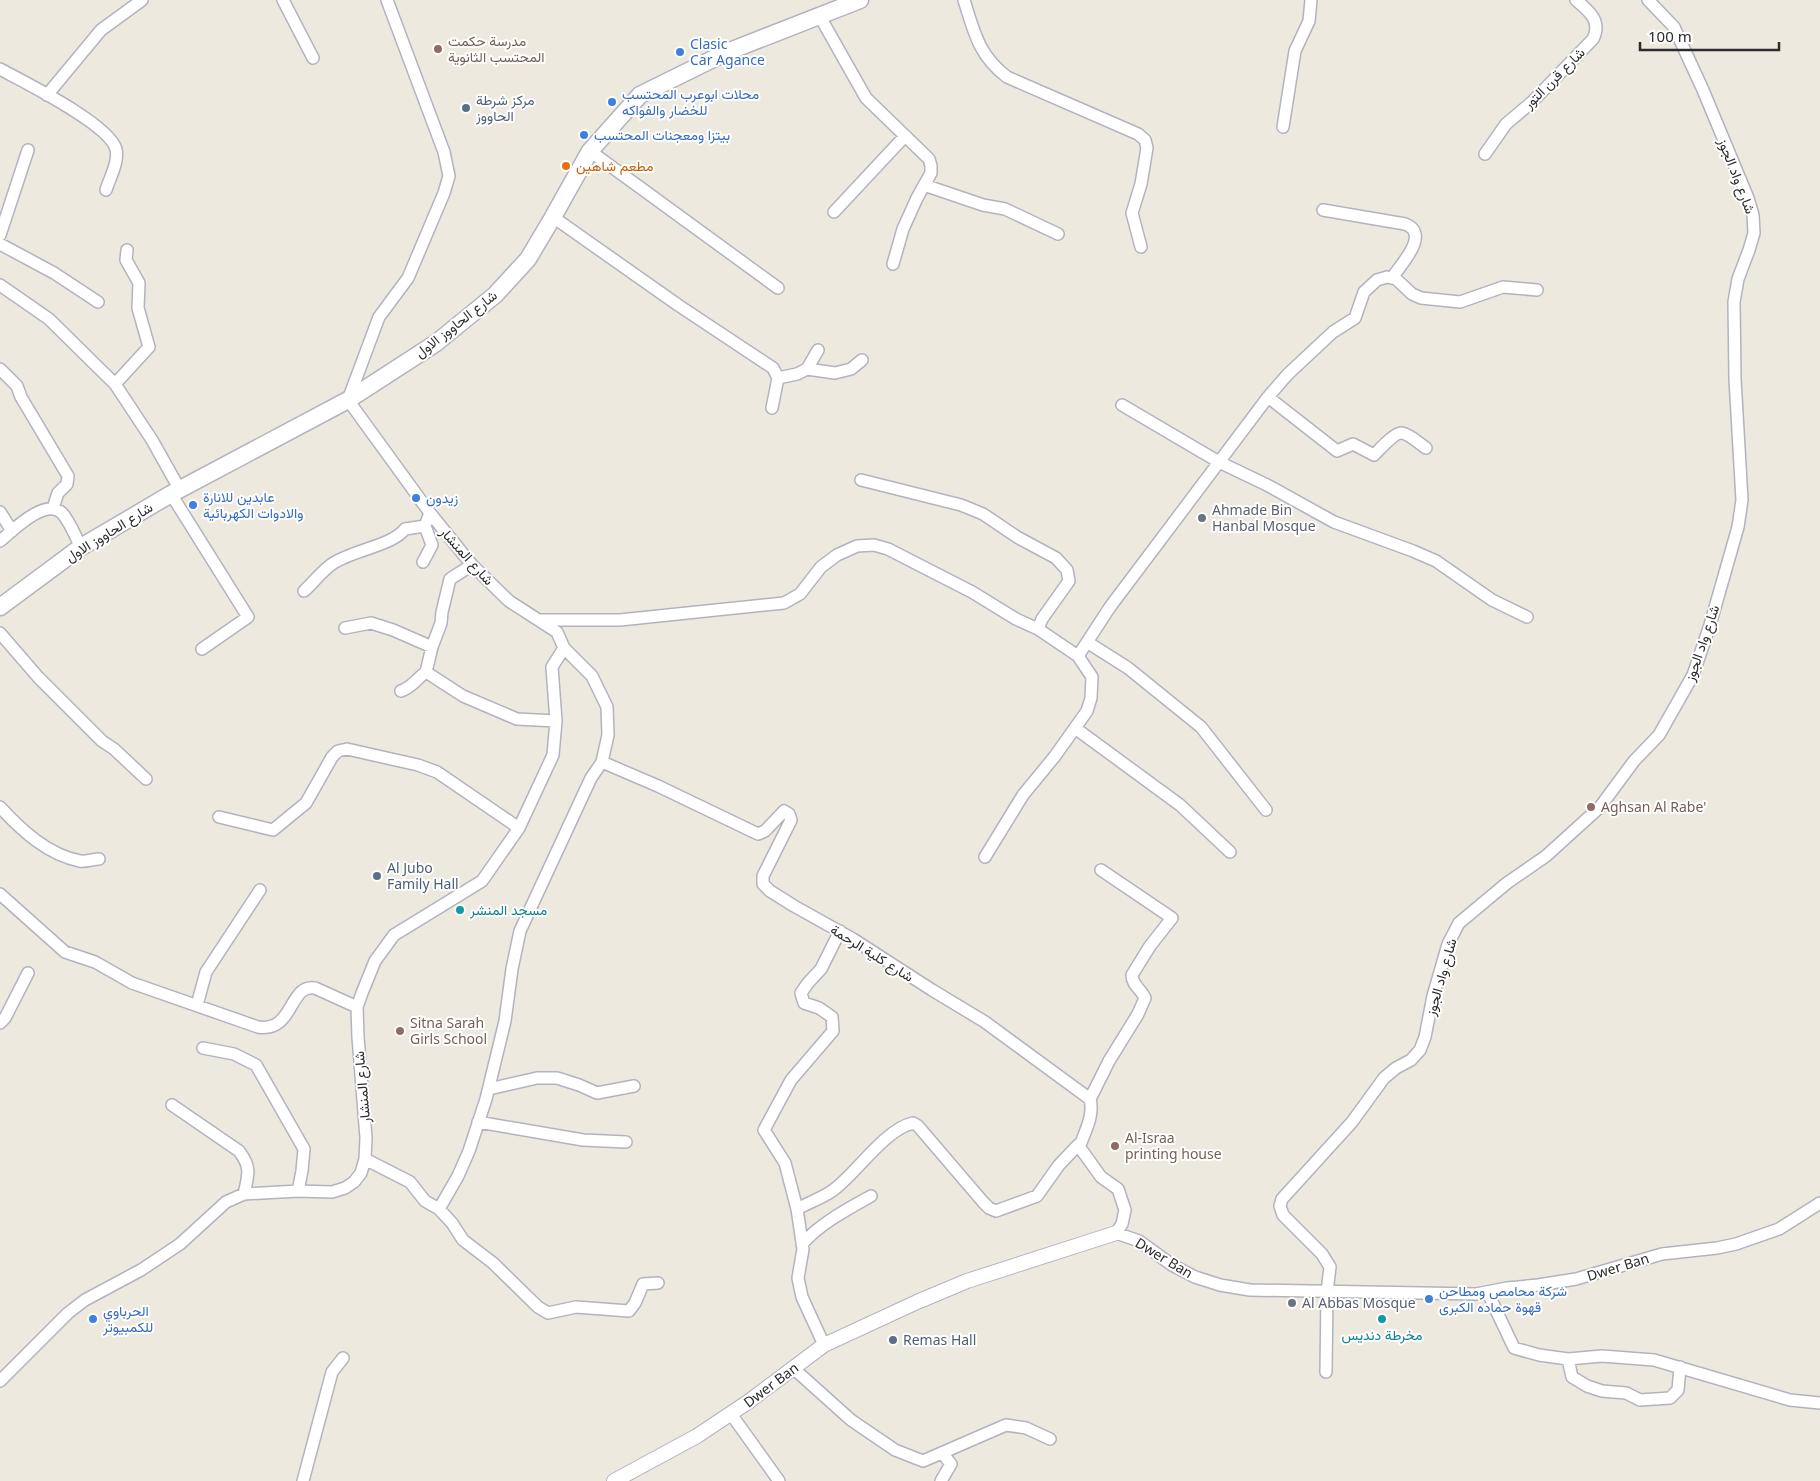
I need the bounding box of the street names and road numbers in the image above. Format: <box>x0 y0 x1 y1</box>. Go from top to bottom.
street label: شارع قرن التور <box>1518 43 1590 115</box>
street label: شارع واد الجوز <box>1712 134 1761 217</box>
street label: شارع الحاووز الاول <box>411 285 502 363</box>
street label: شارع الحاووز الاول <box>61 497 157 568</box>
street label: شارع المنشار <box>434 522 499 590</box>
street label: شارع واد الجوز <box>1679 602 1725 685</box>
street label: شارع كلية الرحمة <box>826 919 917 987</box>
street label: شارع واد الجوز <box>1420 936 1463 1019</box>
street label: شارع المنشار <box>349 1050 376 1125</box>
street label: Dwer Ban <box>1132 1233 1197 1282</box>
street label: Dwer Ban <box>1584 1248 1651 1285</box>
street label: Dwer Ban <box>739 1358 802 1411</box>

